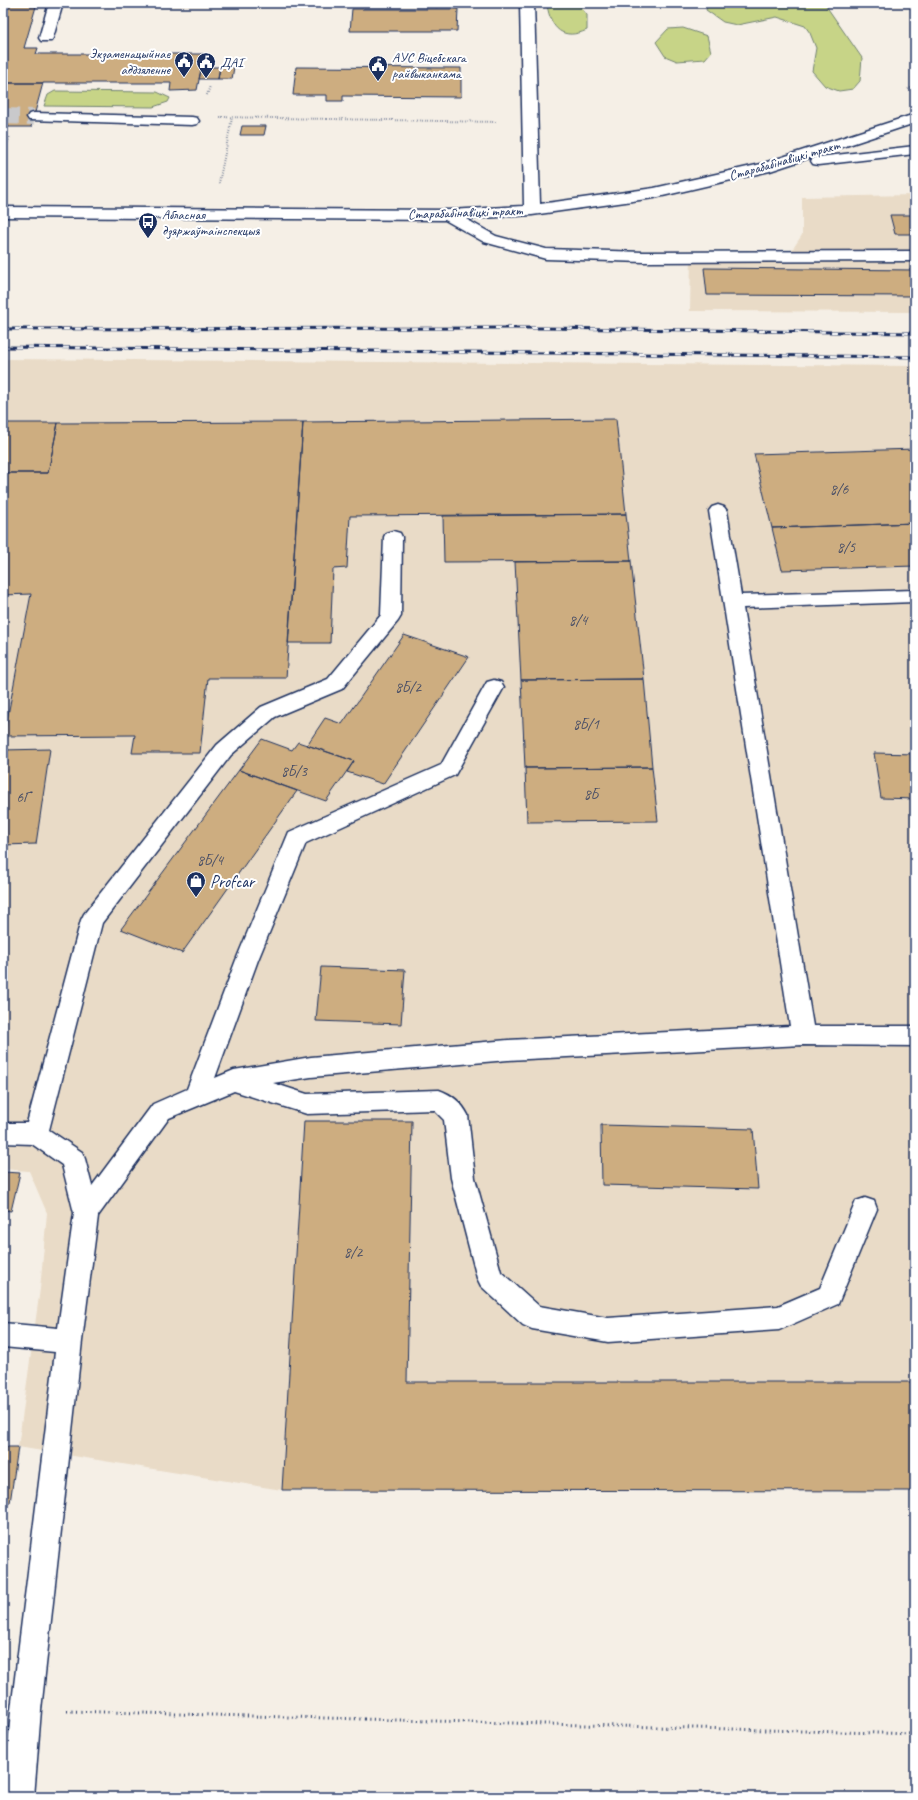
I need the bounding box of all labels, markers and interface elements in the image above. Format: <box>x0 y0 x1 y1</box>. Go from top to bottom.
place label: Экзаменацыйнае аддзяленне <box>89 45 171 78</box>
place label: АУС Віцебскага райвыканкама <box>392 49 467 82</box>
public building icon: Экзаменацыйнае аддзяленне <box>173 50 195 78</box>
public building icon: ДАІ <box>195 51 217 79</box>
place label: ДАІ <box>220 54 246 71</box>
public building icon: АУС Віцебскага райвыканкама <box>367 54 389 82</box>
street label: Старабабінавіцкі тракт <box>727 136 842 184</box>
street label: Старабабінавіцкі тракт <box>408 202 523 223</box>
place label: Абласная дзяржаўтаінспекцыя <box>162 206 260 239</box>
bus stop icon: Абласная дзяржаўтаінспекцыя <box>137 211 159 239</box>
house number: 8/6 <box>830 480 849 499</box>
house number: 8/5 <box>837 538 856 557</box>
house number: 8/4 <box>569 611 588 630</box>
house number: 8Б/2 <box>395 678 422 697</box>
house number: 8Б/1 <box>573 715 600 734</box>
house number: 8Б/3 <box>281 762 308 781</box>
house number: 8Б <box>584 785 601 804</box>
house number: 6Г <box>16 788 33 807</box>
house number: 8Б/4 <box>197 851 224 870</box>
shop icon: Profcar <box>185 870 207 898</box>
place label: Profcar <box>210 871 256 892</box>
house number: 8/2 <box>344 1243 363 1262</box>

